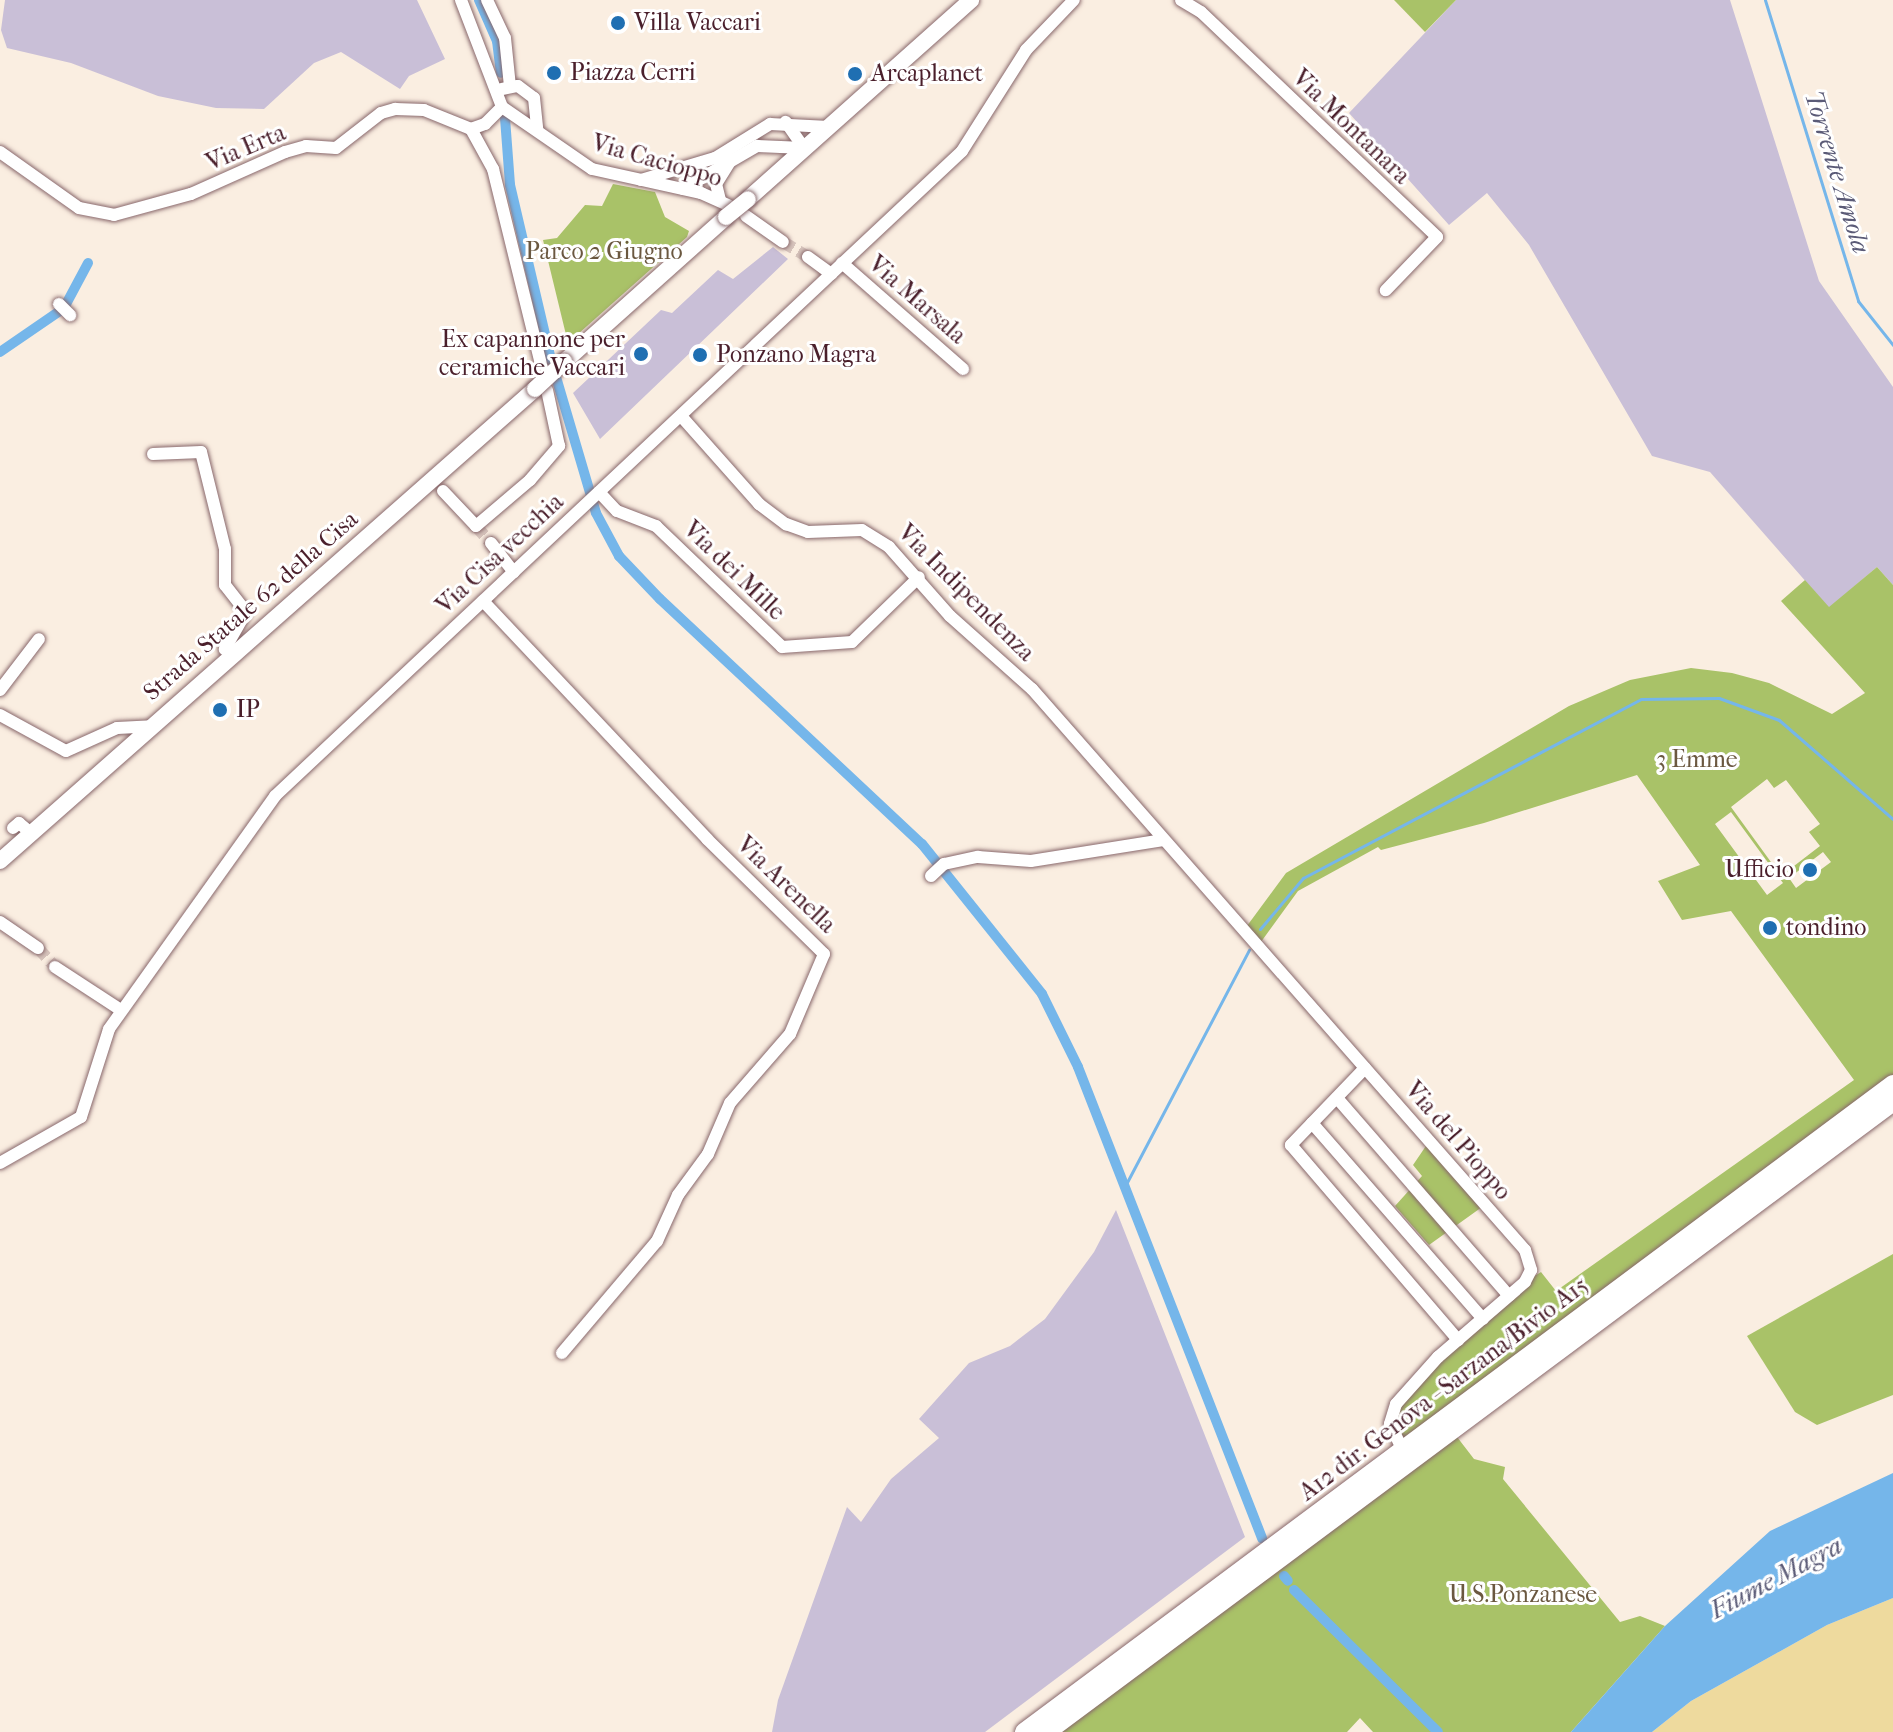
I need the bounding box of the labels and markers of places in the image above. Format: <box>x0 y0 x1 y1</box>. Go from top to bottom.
place label: Villa Vaccari <box>634 9 761 37</box>
marker: Villa Vaccari <box>609 14 627 32</box>
place label: Piazza Cerri <box>570 59 696 87</box>
place label: Arcaplanet <box>871 60 983 88</box>
marker: Piazza Cerri <box>545 64 563 82</box>
marker: Arcaplanet <box>846 65 864 83</box>
place label: Ex capannone per ceramiche Vaccari <box>439 326 625 382</box>
place label: Ponzano Magra <box>716 341 876 369</box>
marker: Ex capannone per ceramiche Vaccari <box>632 345 650 363</box>
marker: Ponzano Magra <box>691 346 709 364</box>
place label: IP <box>236 696 260 724</box>
marker: IP <box>211 701 229 719</box>
place label: Ufficio <box>1725 856 1794 884</box>
marker: Ufficio <box>1801 861 1819 879</box>
place label: tondino <box>1786 914 1867 942</box>
marker: tondino <box>1761 919 1779 937</box>

